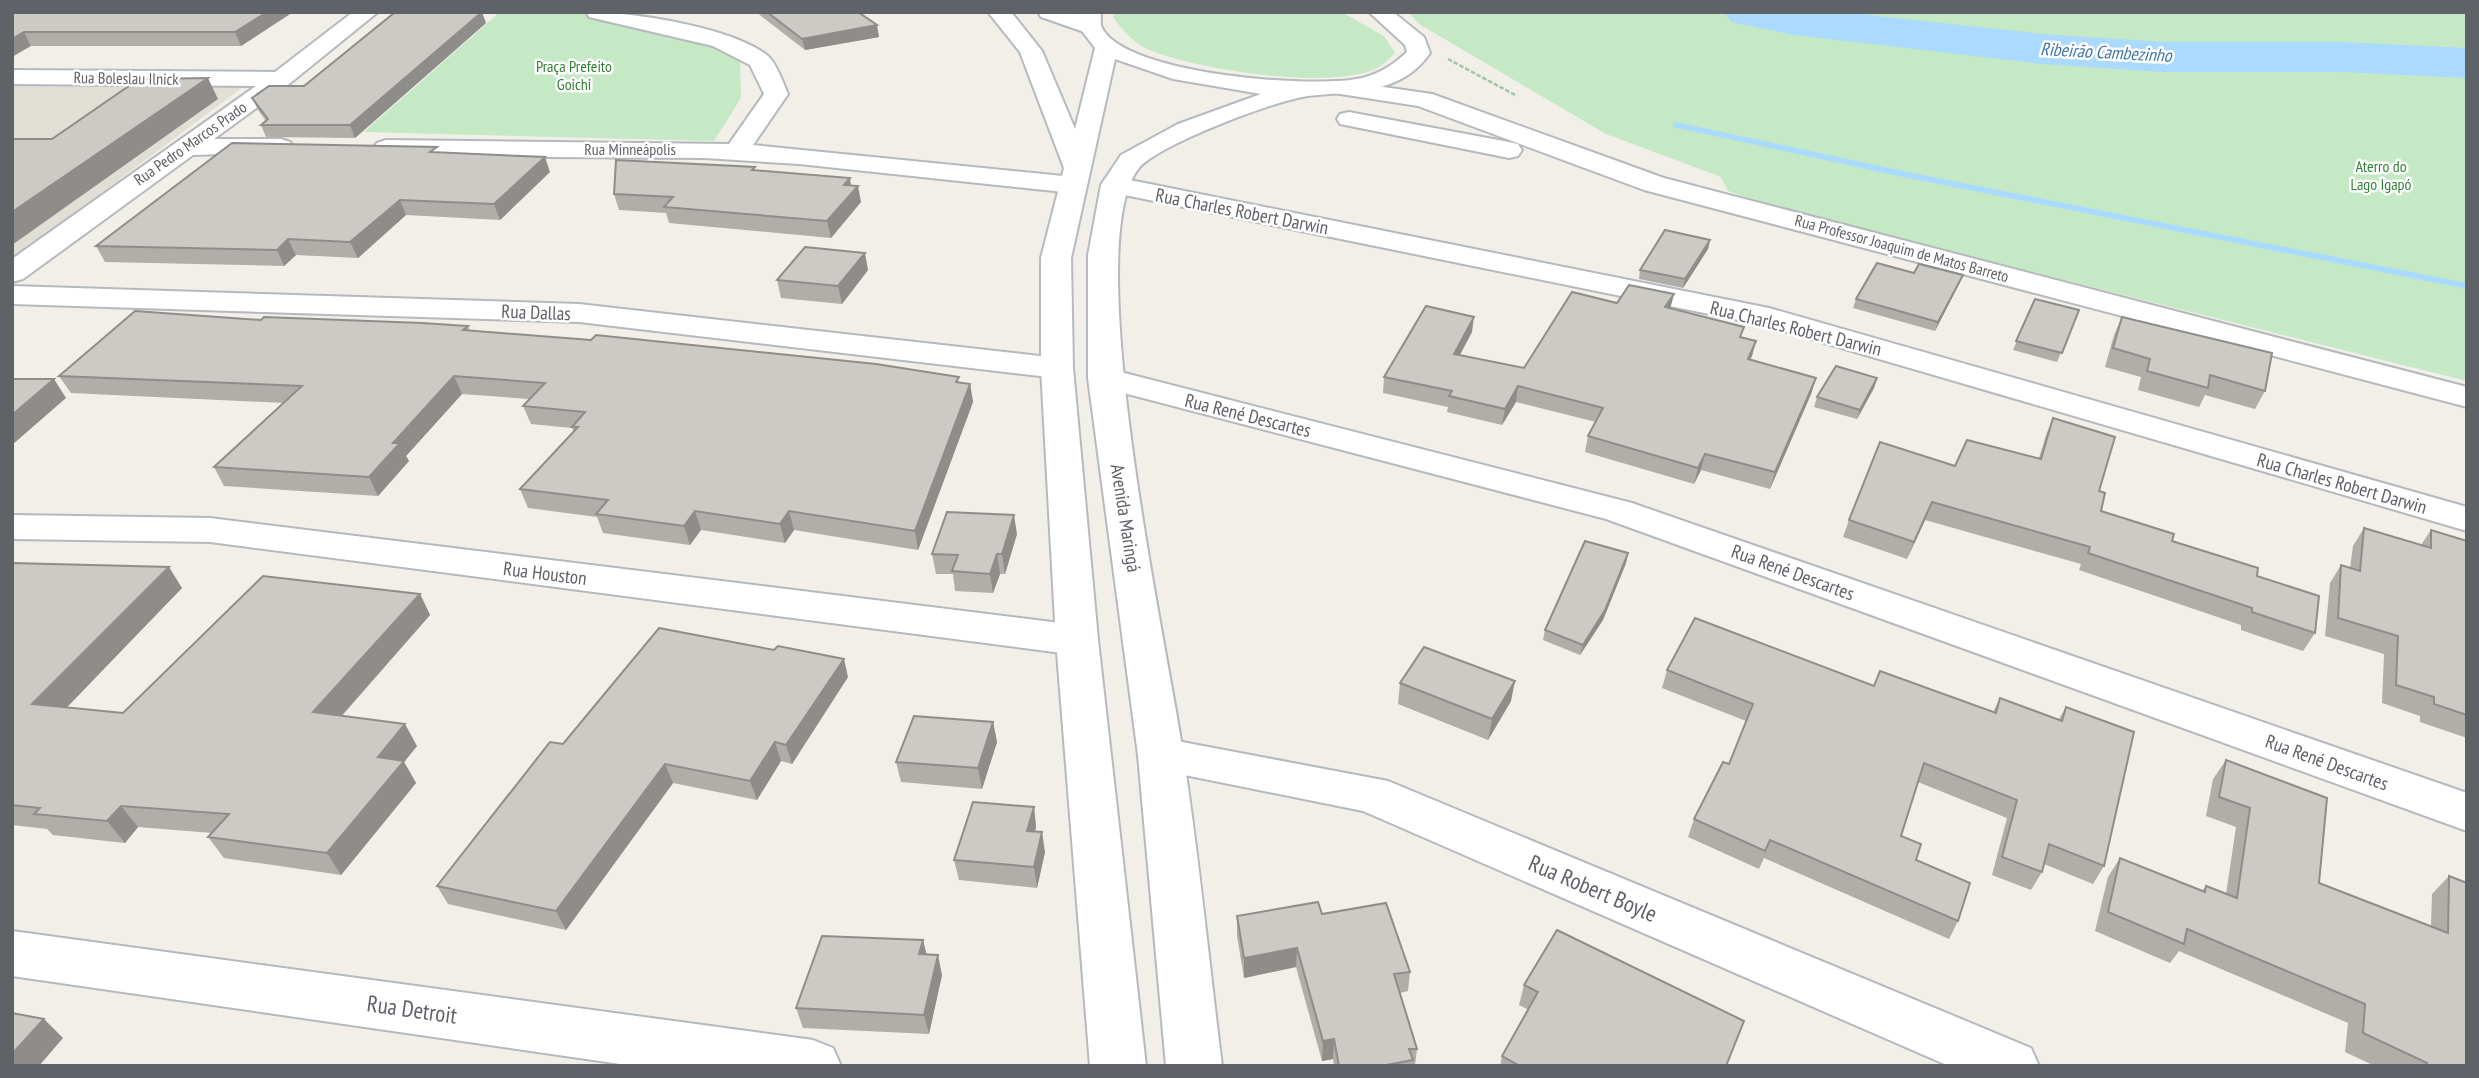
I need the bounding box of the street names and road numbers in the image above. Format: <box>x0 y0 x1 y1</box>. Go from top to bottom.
street label: Rua Boleslau Ilnick <box>73 67 179 89</box>
street label: Rua Pedro Marcos Prado <box>130 97 250 189</box>
street label: Rua Minneápolis <box>584 139 676 159</box>
street label: Rua Charles Robert Darwin <box>1154 182 1330 240</box>
street label: Rua Professor Joaquim de Matos Barreto <box>1793 210 2011 286</box>
street label: Rua Charles Robert Darwin <box>1708 295 1884 361</box>
street label: Rua Dallas <box>501 299 571 325</box>
street label: Rua René Descartes <box>1182 388 1314 442</box>
street label: Rua Charles Robert Darwin <box>2254 447 2430 519</box>
street label: Avenida Maringá <box>1106 462 1146 574</box>
street label: Rua René Descartes <box>1728 539 1858 605</box>
street label: Rua Houston <box>502 556 588 590</box>
street label: Rua René Descartes <box>2262 729 2392 795</box>
street label: Rua Robert Boyle <box>1524 848 1662 928</box>
street label: Rua Detroit <box>365 988 460 1030</box>

